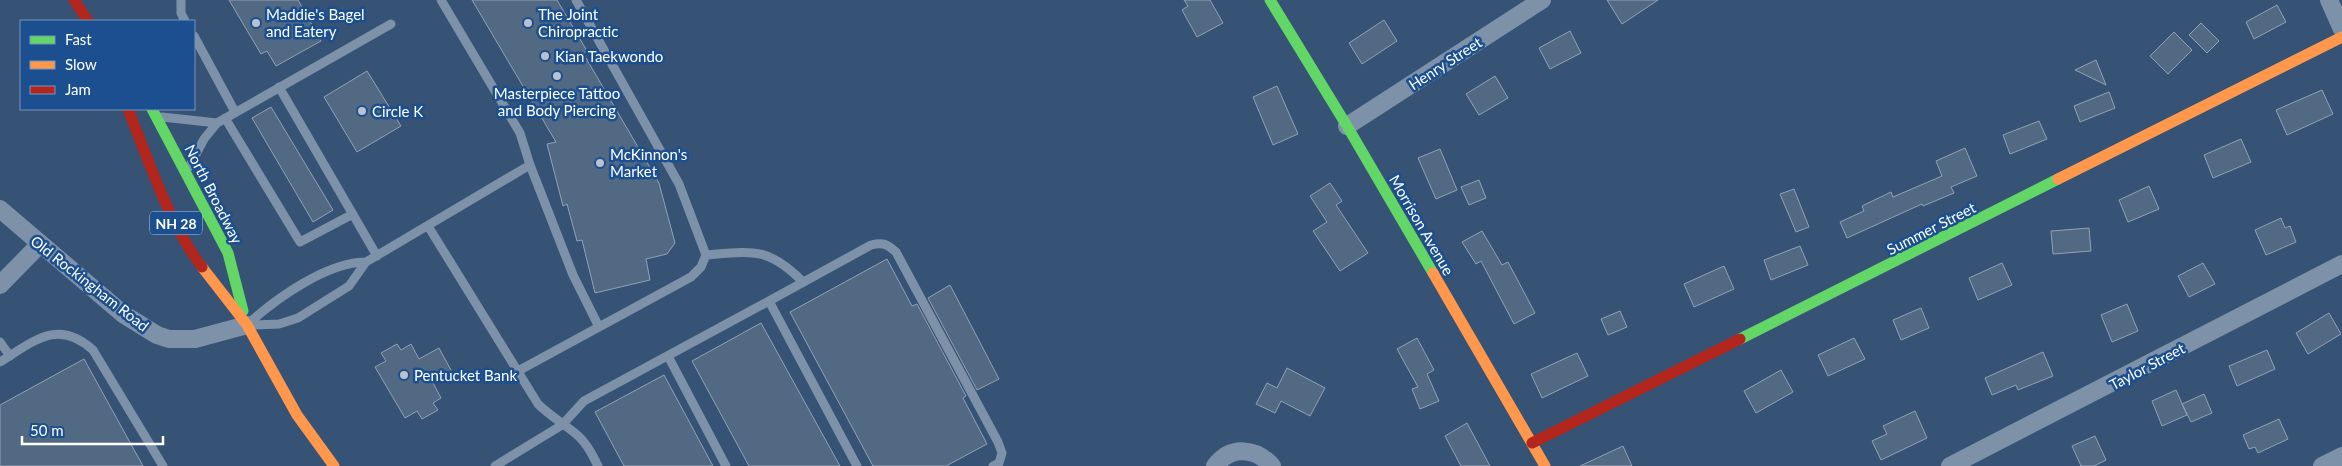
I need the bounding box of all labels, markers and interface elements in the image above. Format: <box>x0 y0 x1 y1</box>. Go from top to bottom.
place label: Maddie's Bagel and Eatery <box>266 5 365 40</box>
place label: The Joint Chiropractic <box>538 5 618 40</box>
marker: Maddie's Bagel and Eatery <box>250 17 262 29</box>
marker: The Joint Chiropractic <box>522 17 534 29</box>
legend <box>20 20 195 110</box>
text: Fast <box>65 30 92 48</box>
street label: Henry Street <box>1405 32 1486 93</box>
place label: Kian Taekwondo <box>555 47 663 65</box>
marker: Kian Taekwondo <box>539 50 551 62</box>
text: Slow <box>65 55 97 73</box>
marker: Masterpiece Tattoo and Body Piercing <box>551 70 563 82</box>
text: Jam <box>65 80 91 98</box>
place label: Masterpiece Tattoo and Body Piercing <box>494 84 620 119</box>
place label: Circle K <box>372 102 423 120</box>
marker: Circle K <box>356 105 368 117</box>
street label: North Broadway <box>181 142 247 247</box>
place label: McKinnon's Market <box>610 145 687 180</box>
marker: McKinnon's Market <box>594 157 606 169</box>
street label: Morrison Avenue <box>1386 172 1458 279</box>
street label: Summer Street <box>1884 198 1979 258</box>
road number: NH 28 <box>150 212 202 234</box>
street label: Old Rockingham Road <box>27 231 153 335</box>
street label: Taylor Street <box>2106 338 2188 393</box>
place label: Pentucket Bank <box>414 366 517 384</box>
marker: Pentucket Bank <box>398 369 410 381</box>
scale bar <box>22 414 164 446</box>
text: 50 m <box>30 421 64 439</box>

